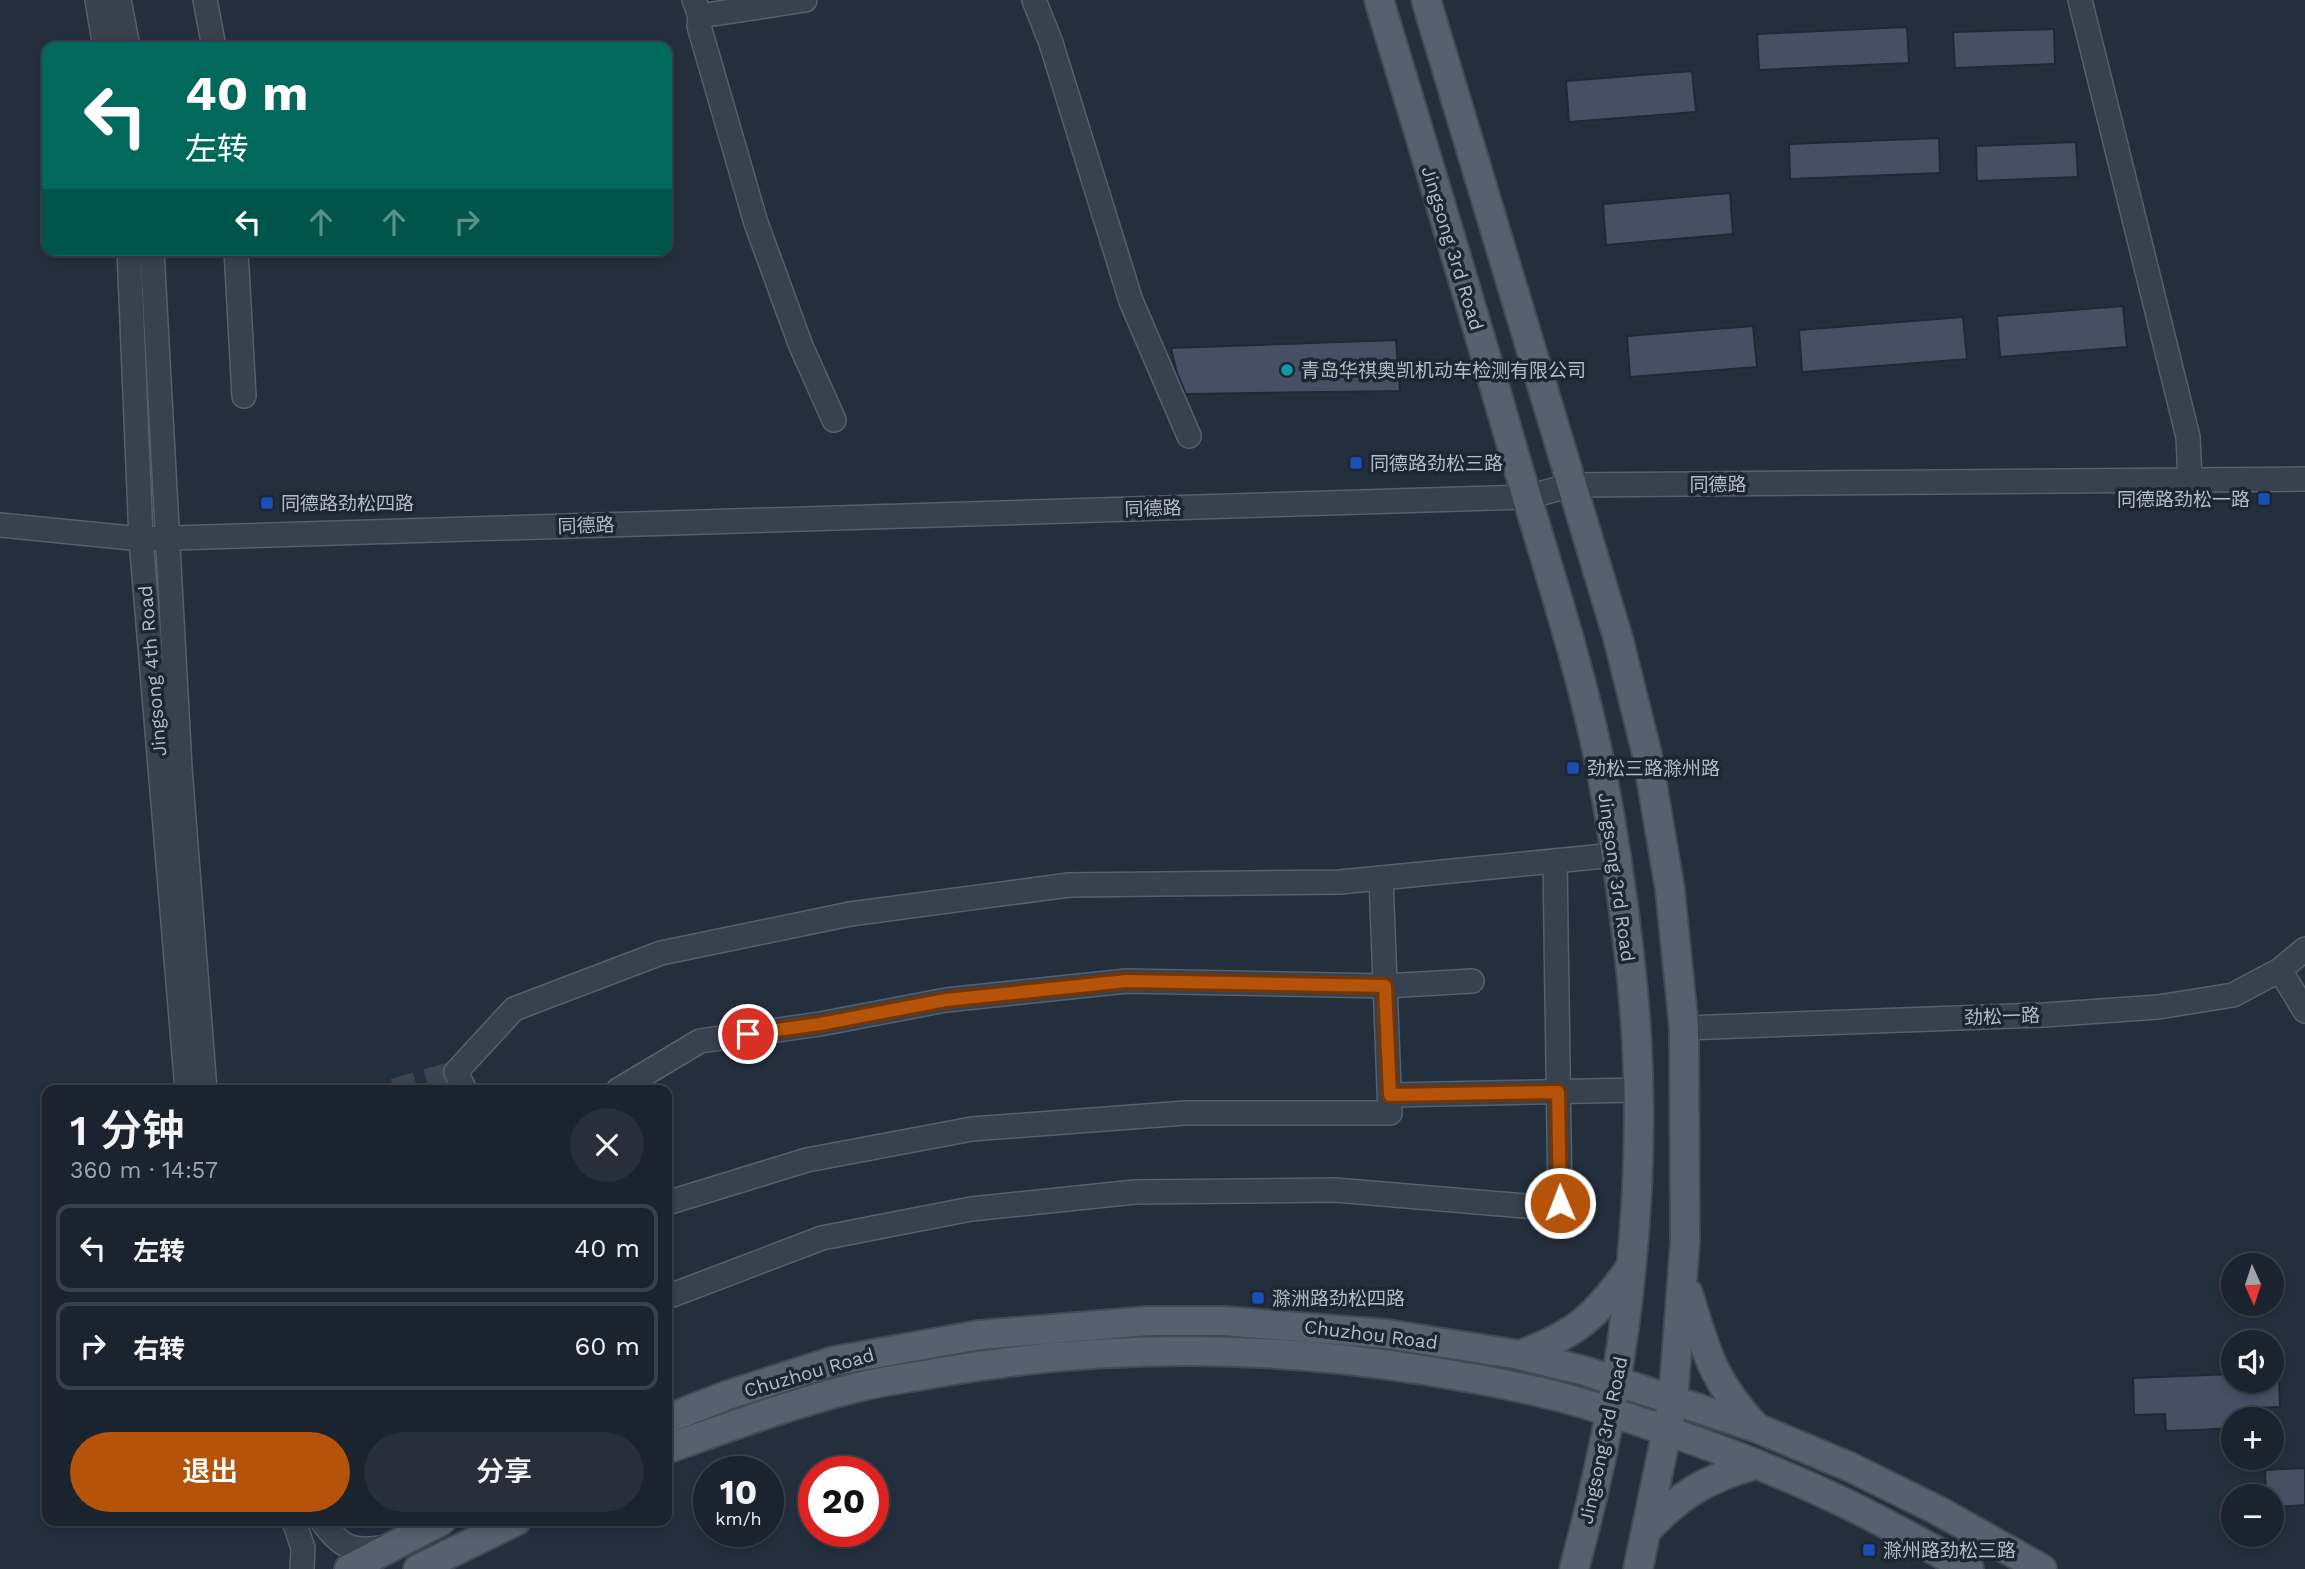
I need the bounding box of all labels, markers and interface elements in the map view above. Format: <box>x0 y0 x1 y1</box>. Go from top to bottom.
text: 40 m <box>185 64 308 122</box>
icon: left <box>70 70 161 161</box>
text: 左转 <box>185 130 249 168</box>
street label: Jingsong 3rd Road <box>1417 163 1488 333</box>
icon: left <box>229 203 267 241</box>
icon: ahead <box>302 203 340 241</box>
icon: ahead <box>375 203 413 241</box>
icon: right <box>448 203 486 241</box>
place label: 青岛华祺奥凯机动车检测有限公司 <box>1301 359 1586 382</box>
marker: 青岛华祺奥凯机动车检测有限公司 <box>1279 362 1295 378</box>
place label: 同德路劲松三路 <box>1370 452 1503 475</box>
marker: 同德路劲松三路 <box>1348 455 1364 471</box>
street label: 同德路 <box>1689 473 1747 496</box>
place label: 同德路劲松一路 <box>2117 488 2250 511</box>
marker: 同德路劲松一路 <box>2256 491 2272 507</box>
place label: 同德路劲松四路 <box>281 492 414 515</box>
marker: 同德路劲松四路 <box>259 495 275 511</box>
street label: 同德路 <box>1124 496 1182 521</box>
street label: 同德路 <box>557 513 615 538</box>
street label: Jingsong 4th Road <box>134 585 171 757</box>
place label: 劲松三路滁州路 <box>1587 757 1720 780</box>
marker: 劲松三路滁州路 <box>1565 760 1581 776</box>
street label: Jingsong 3rd Road <box>1593 791 1640 963</box>
pin <box>718 1004 778 1064</box>
street label: 劲松一路 <box>1964 1004 2040 1029</box>
icon: arrive <box>729 1015 767 1053</box>
text: 1 分钟 <box>70 1106 184 1155</box>
button: close <box>570 1108 644 1182</box>
text: 360 m · 14:57 <box>70 1157 218 1184</box>
position arrow <box>1523 1166 1597 1240</box>
icon: left <box>74 1229 112 1267</box>
text: 40 m <box>574 1233 640 1263</box>
text: 左转 <box>133 1236 185 1266</box>
north arrow <box>2221 1253 2284 1316</box>
map controls <box>2221 1253 2284 1547</box>
place label: 滁洲路劲松四路 <box>1272 1287 1405 1310</box>
marker: 滁洲路劲松四路 <box>1250 1290 1266 1306</box>
street label: Chuzhou Road <box>1303 1315 1439 1354</box>
icon: right <box>74 1327 112 1365</box>
button: sound <box>2221 1330 2284 1393</box>
text: 60 m <box>574 1331 640 1361</box>
text: 右转 <box>133 1334 185 1364</box>
street label: Chuzhou Road <box>741 1343 877 1402</box>
street label: Jingsong 3rd Road <box>1575 1354 1632 1526</box>
button: + <box>2221 1407 2284 1470</box>
button: 退出 <box>70 1432 350 1512</box>
button: 分享 <box>364 1432 644 1512</box>
speed limit sign: 20 <box>798 1456 889 1547</box>
text: 10 <box>720 1471 757 1513</box>
button: − <box>2221 1484 2284 1547</box>
text: km/h <box>715 1508 762 1529</box>
place label: 滁州路劲松三路 <box>1883 1539 2016 1562</box>
marker: 滁州路劲松三路 <box>1861 1542 1877 1558</box>

